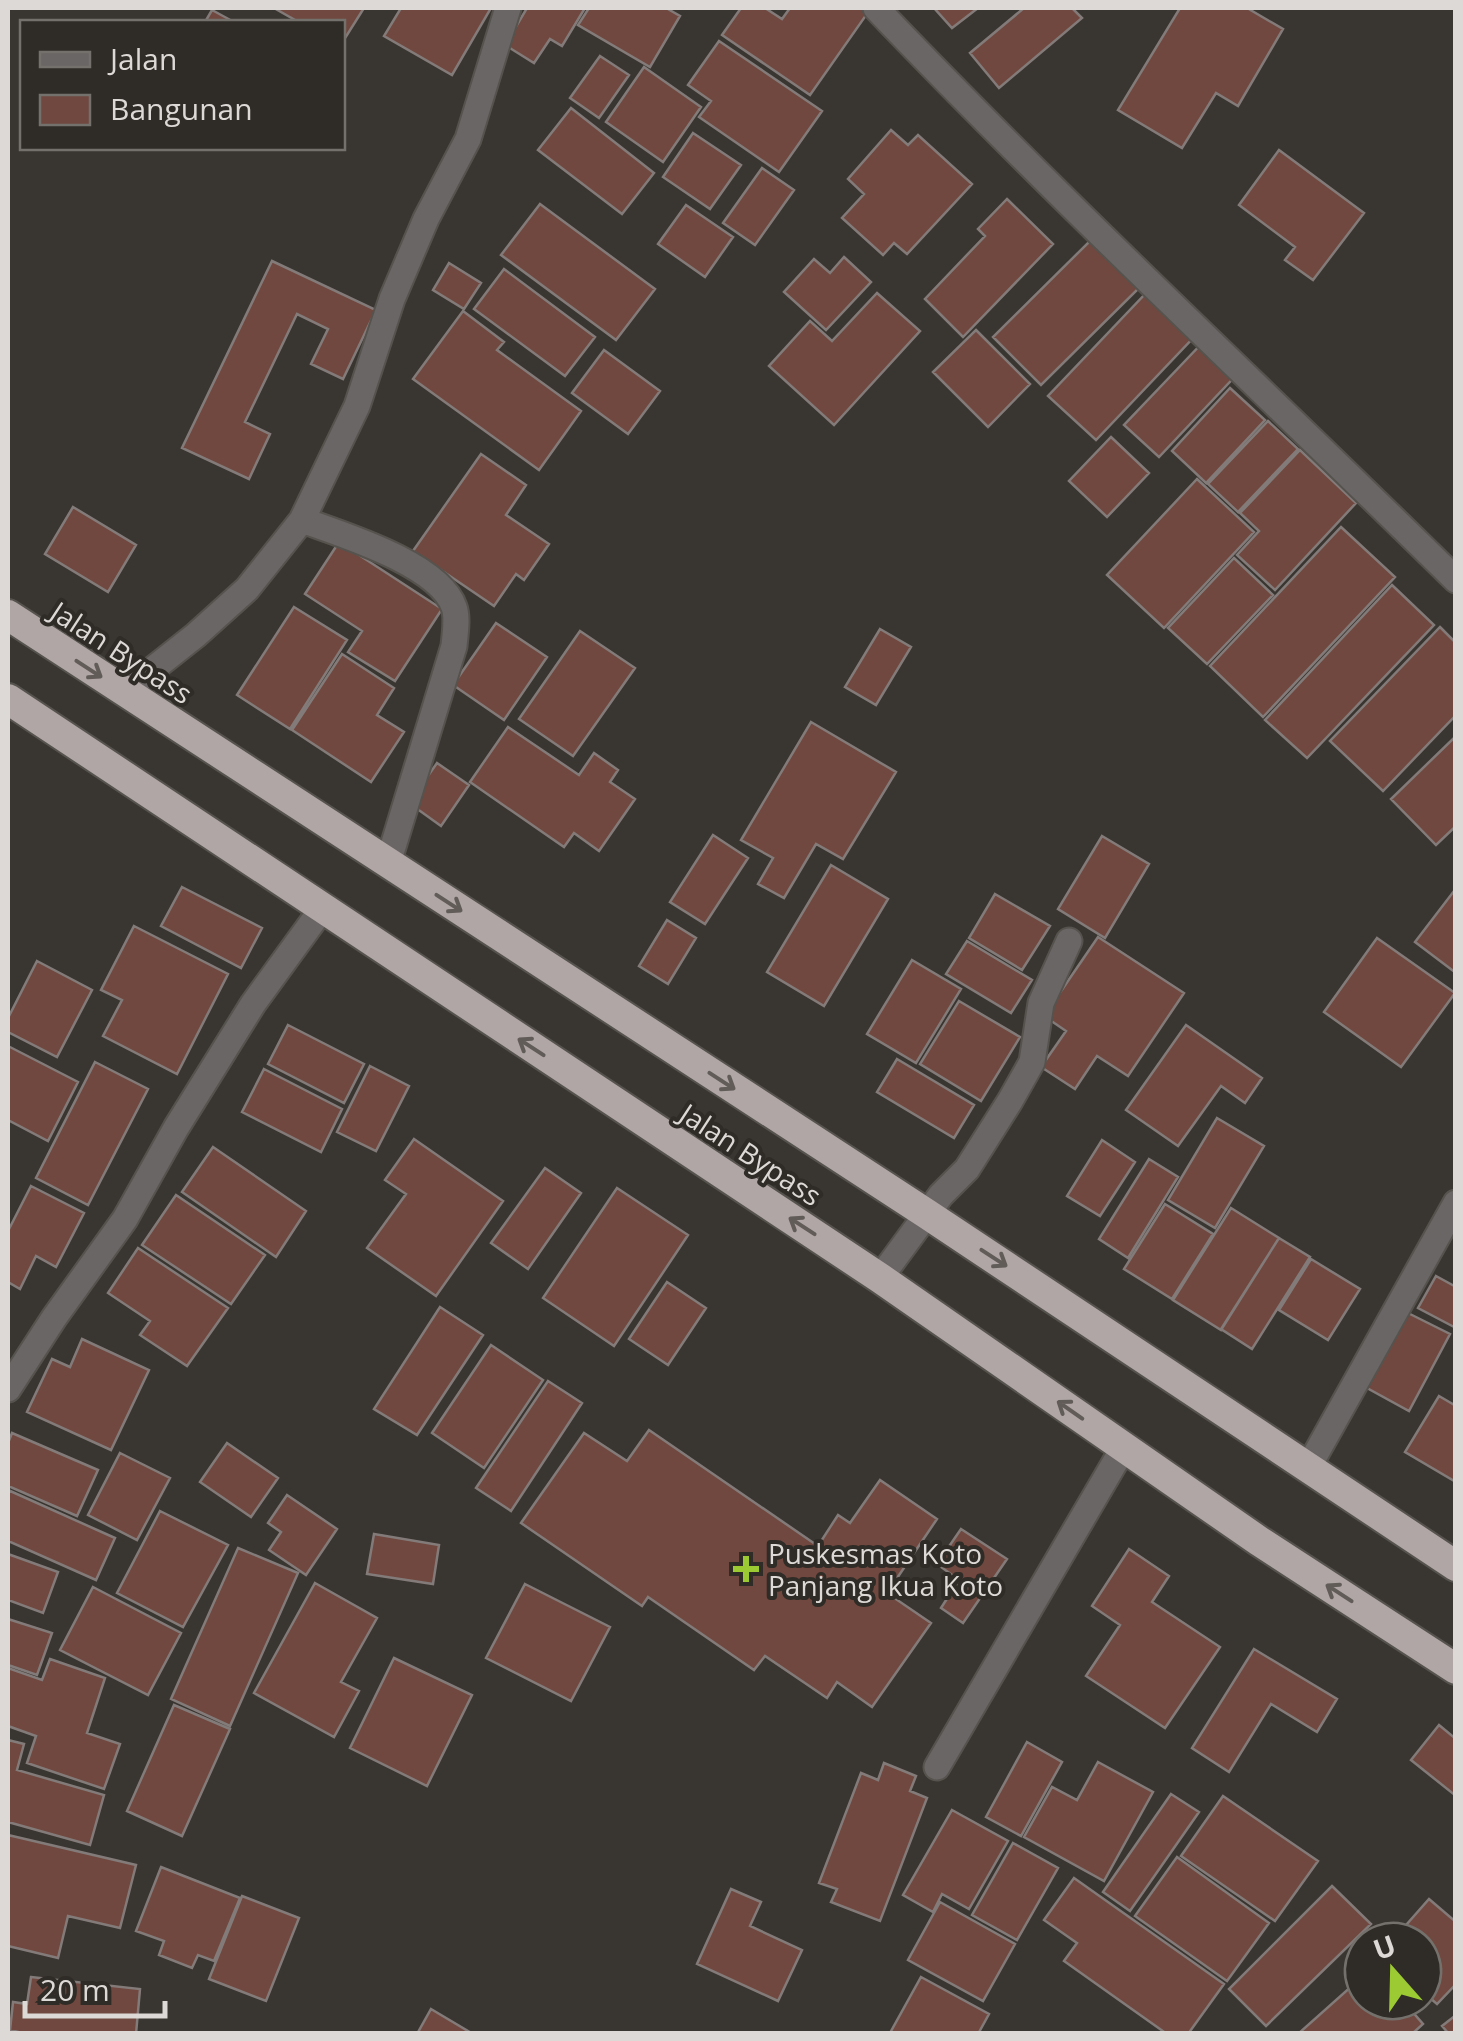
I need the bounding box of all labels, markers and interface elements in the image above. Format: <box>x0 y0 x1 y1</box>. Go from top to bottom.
legend <box>20 20 345 150</box>
text: Jalan <box>107 38 177 79</box>
text: Bangunan <box>110 88 253 129</box>
street label: Jalan Bypass <box>41 590 200 712</box>
one-way arrow <box>74 658 103 679</box>
one-way arrow <box>435 893 463 914</box>
one-way arrow <box>518 1037 545 1057</box>
one-way arrow <box>707 1070 735 1091</box>
street label: Jalan Bypass <box>670 1092 829 1214</box>
one-way arrow <box>789 1216 817 1237</box>
one-way arrow <box>979 1248 1007 1269</box>
one-way arrow <box>1057 1400 1085 1421</box>
place label: Puskesmas Koto Panjang Ikua Koto <box>768 1534 1003 1604</box>
marker: Puskesmas Koto Panjang Ikua Koto <box>733 1556 759 1582</box>
one-way arrow <box>1325 1583 1353 1604</box>
north arrow <box>1343 1921 1443 2021</box>
text: U <box>1368 1925 1401 1968</box>
scale bar <box>25 1956 165 2018</box>
text: 20 m <box>40 1969 110 2010</box>

